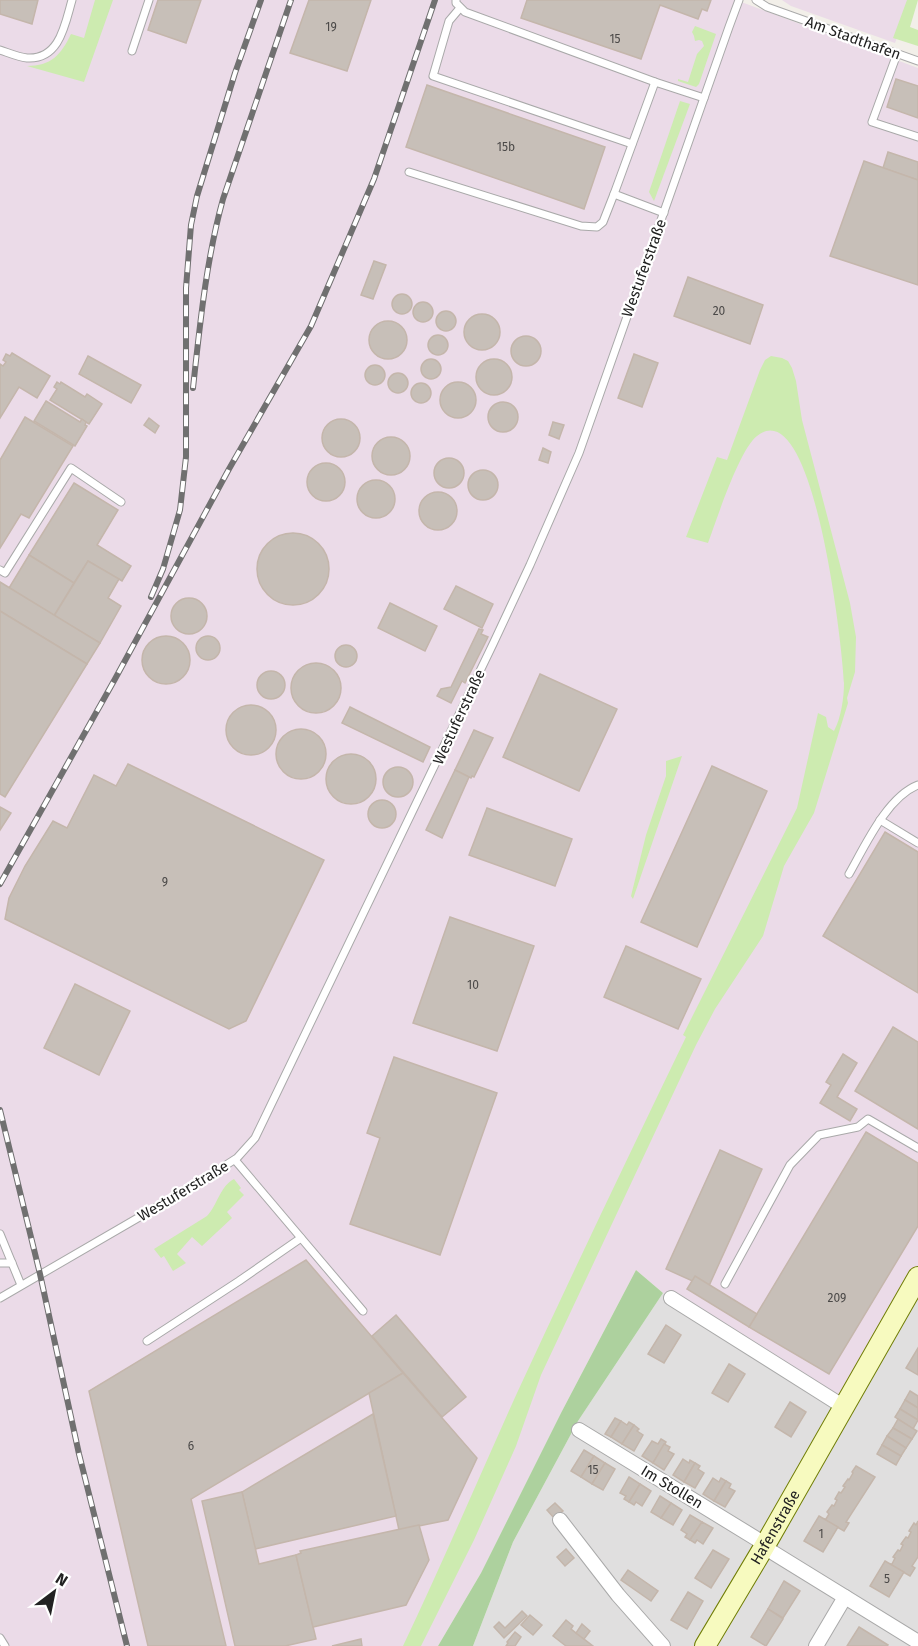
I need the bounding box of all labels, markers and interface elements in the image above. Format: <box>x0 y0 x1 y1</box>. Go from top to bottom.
street label: Am Stadthafen <box>803 12 903 64</box>
house number: 19 <box>325 20 337 34</box>
house number: 15 <box>609 32 621 46</box>
house number: 15b <box>497 140 515 154</box>
street label: Westuferstraße <box>618 216 670 320</box>
house number: 20 <box>713 304 726 318</box>
street label: Westuferstraße <box>429 666 489 768</box>
house number: 9 <box>162 875 168 889</box>
house number: 10 <box>467 978 479 992</box>
street label: Westuferstraße <box>134 1157 232 1225</box>
house number: 209 <box>828 1291 846 1305</box>
house number: 6 <box>188 1439 194 1453</box>
street label: Im Stollen <box>638 1462 706 1512</box>
house number: 15 <box>587 1463 599 1477</box>
street label: Hafenstraße <box>747 1487 804 1568</box>
house number: 1 <box>818 1527 824 1541</box>
north arrow <box>24 1562 84 1622</box>
text: N <box>52 1569 71 1591</box>
house number: 5 <box>884 1572 890 1586</box>

